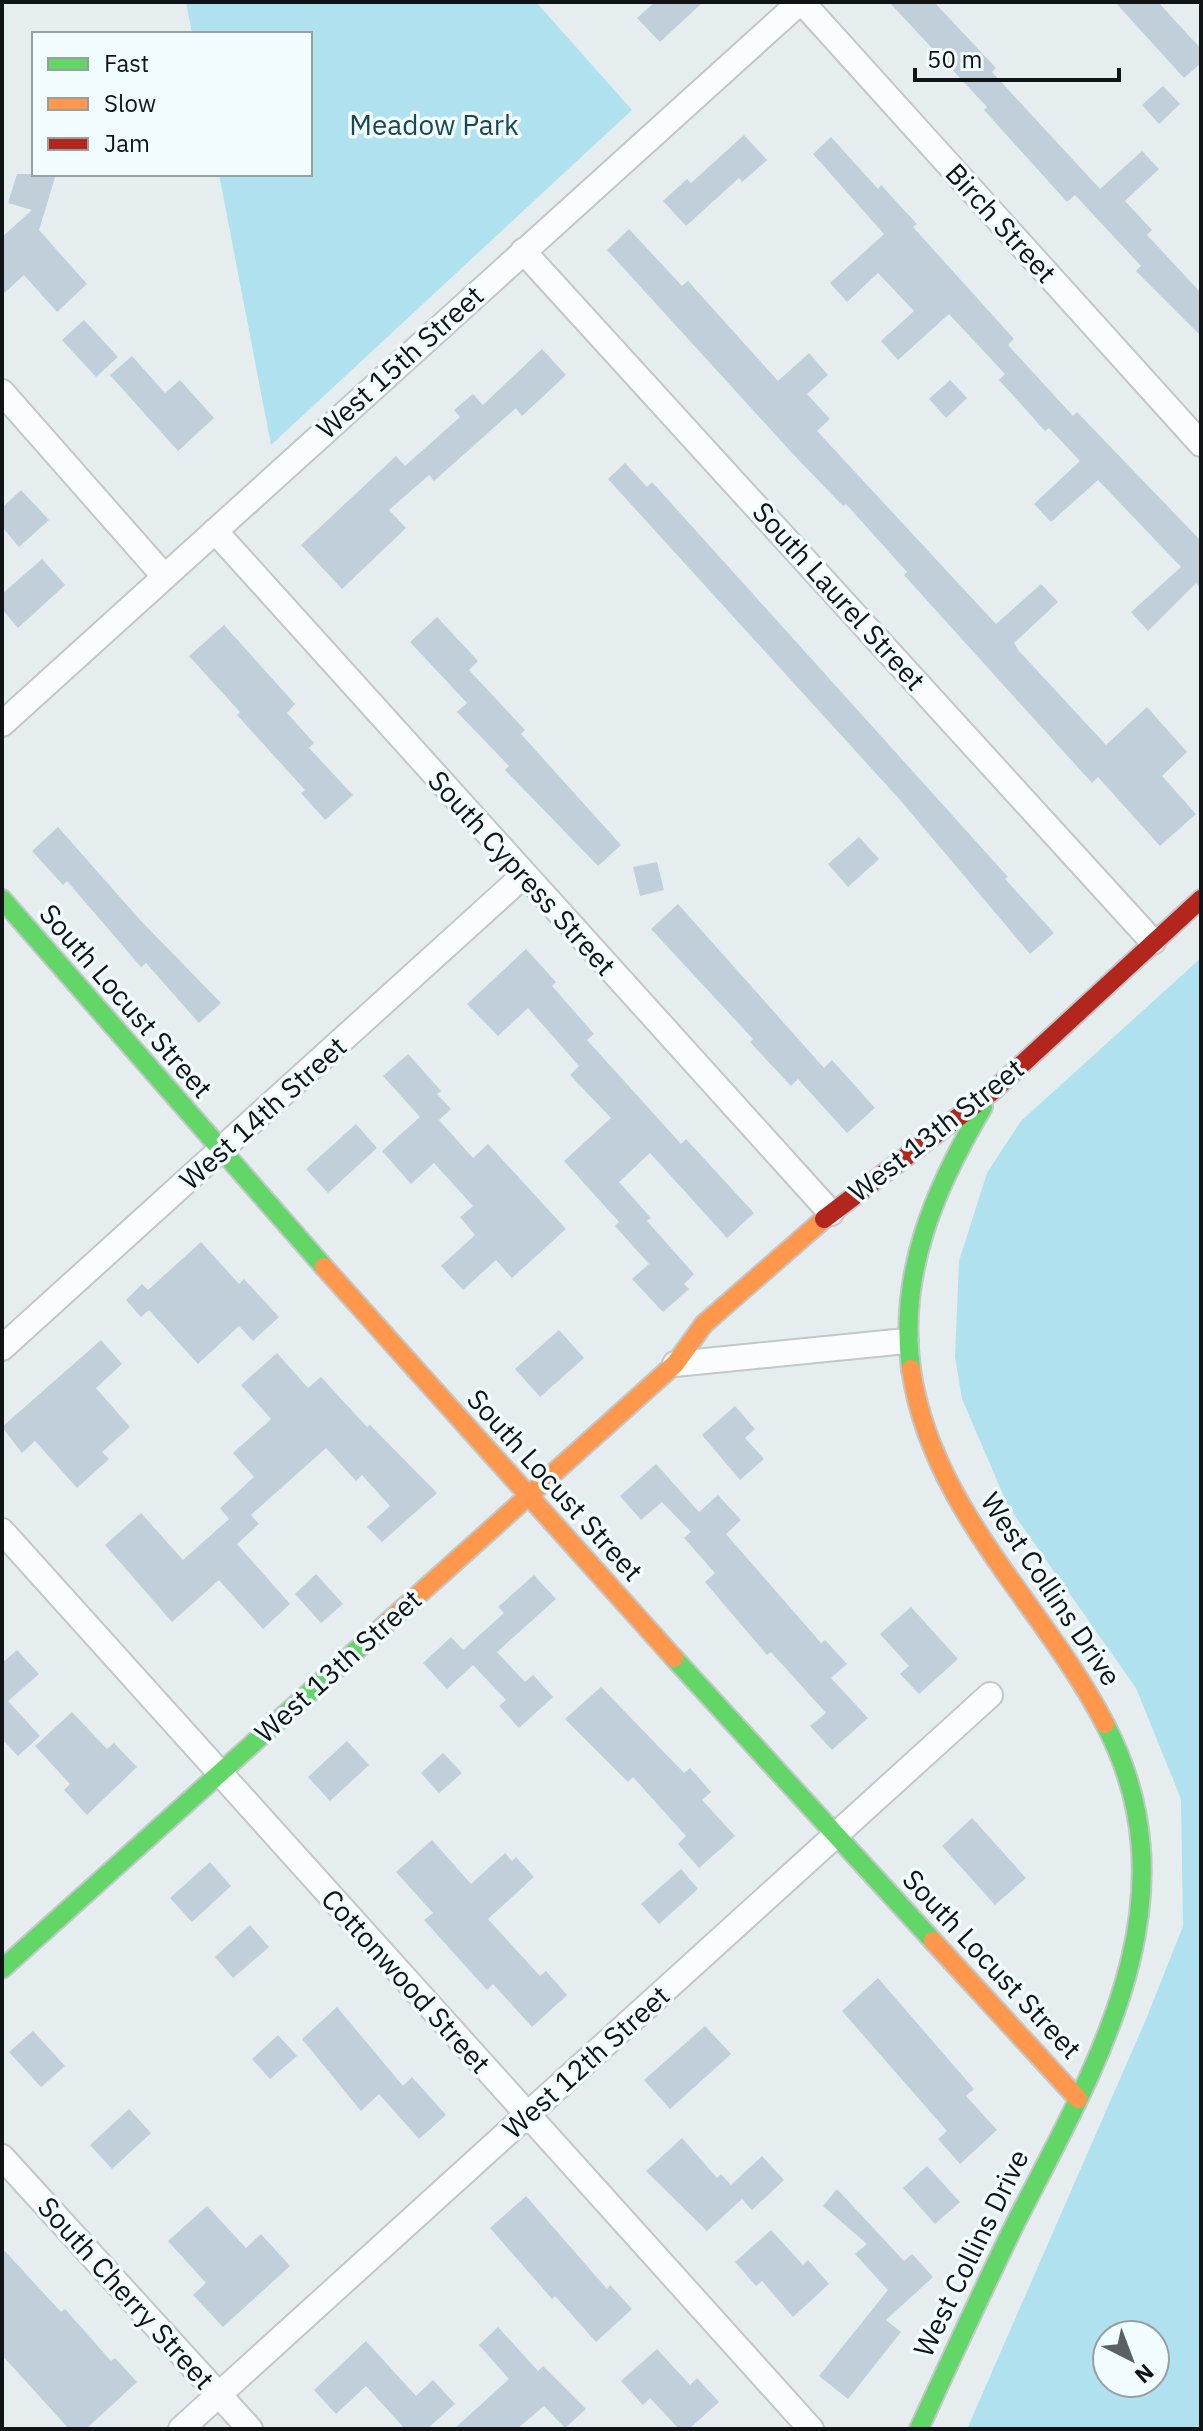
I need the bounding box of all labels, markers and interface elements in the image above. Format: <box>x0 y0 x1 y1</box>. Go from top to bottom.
legend <box>32 32 312 176</box>
scale bar <box>915 32 1119 82</box>
text: 50 m <box>927 43 982 75</box>
text: Fast <box>104 47 149 79</box>
text: Slow <box>104 87 156 119</box>
park label: Meadow Park <box>349 106 519 143</box>
text: Jam <box>104 127 150 159</box>
street label: Birch Street <box>938 155 1065 290</box>
street label: West 15th Street <box>308 277 491 446</box>
street label: South Laurel Street <box>745 494 934 698</box>
street label: South Cypress Street <box>420 762 624 983</box>
street label: South Locust Street <box>32 896 221 1106</box>
street label: West 14th Street <box>171 1028 354 1197</box>
street label: West 13th Street <box>841 1050 1031 1210</box>
street label: South Locust Street <box>459 1381 652 1589</box>
street label: West Collins Drive <box>973 1485 1130 1693</box>
street label: West 13th Street <box>246 1581 429 1750</box>
street label: South Locust Street <box>895 1861 1090 2066</box>
street label: Cottonwood Street <box>314 1881 499 2081</box>
street label: West 12th Street <box>494 1977 677 2146</box>
street label: West Collins Drive <box>904 2143 1037 2362</box>
street label: South Cherry Street <box>30 2188 223 2397</box>
north arrow <box>1091 2319 1171 2399</box>
text: N <box>1129 2358 1160 2390</box>

